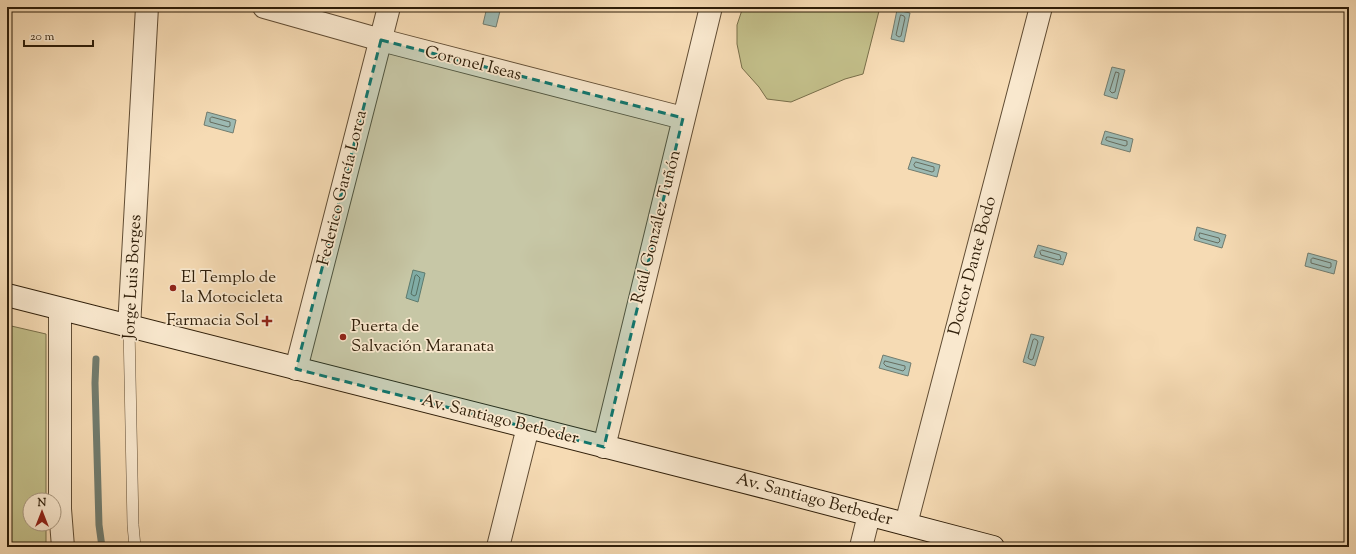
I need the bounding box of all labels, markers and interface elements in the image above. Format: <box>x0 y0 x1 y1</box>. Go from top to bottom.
scale bar <box>24 22 93 48</box>
text: 20 m <box>30 28 55 46</box>
street label: Coronel Iseas <box>422 40 524 88</box>
street label: Federico García Lorca <box>312 108 374 268</box>
street label: Raúl González Tuñón <box>626 148 688 306</box>
street label: Doctor Dante Bodo <box>943 194 1003 338</box>
street label: Jorge Luis Borges <box>118 214 148 341</box>
place label: El Templo de la Motocicleta <box>181 266 283 310</box>
marker: El Templo de la Motocicleta <box>168 283 178 293</box>
place label: Farmacia Sol <box>166 309 259 333</box>
place label: Puerta de Salvación Maranata <box>351 315 494 359</box>
marker: Farmacia Sol <box>262 316 272 326</box>
marker: Puerta de Salvación Maranata <box>338 332 348 342</box>
street label: Av. Santiago Betbeder <box>419 389 582 451</box>
street label: Av. Santiago Betbeder <box>733 468 896 533</box>
north arrow <box>22 492 62 532</box>
text: N <box>37 495 47 511</box>

